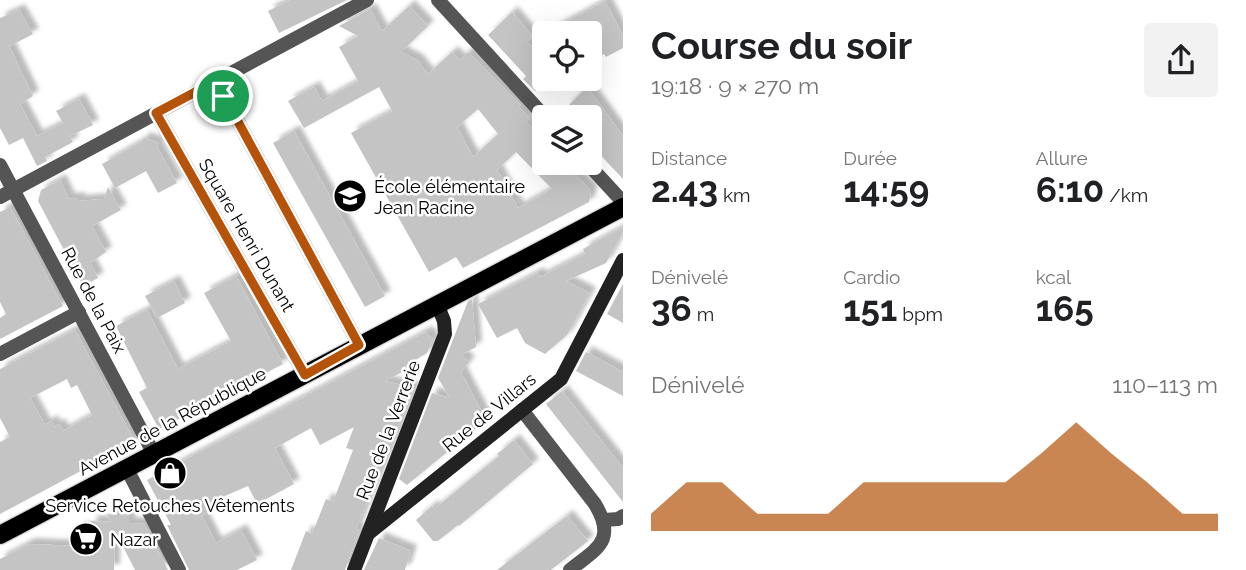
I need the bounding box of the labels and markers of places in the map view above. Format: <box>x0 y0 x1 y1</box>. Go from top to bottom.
pin <box>193 66 253 126</box>
place label: École élémentaire Jean Racine <box>374 175 526 218</box>
school or university icon: École élémentaire Jean Racine <box>331 177 369 215</box>
shop icon: Service Retouches Vêtements <box>151 454 189 492</box>
place label: Service Retouches Vêtements <box>45 495 295 516</box>
supermarket icon: Nazar <box>67 520 105 558</box>
place label: Nazar <box>110 529 159 550</box>

